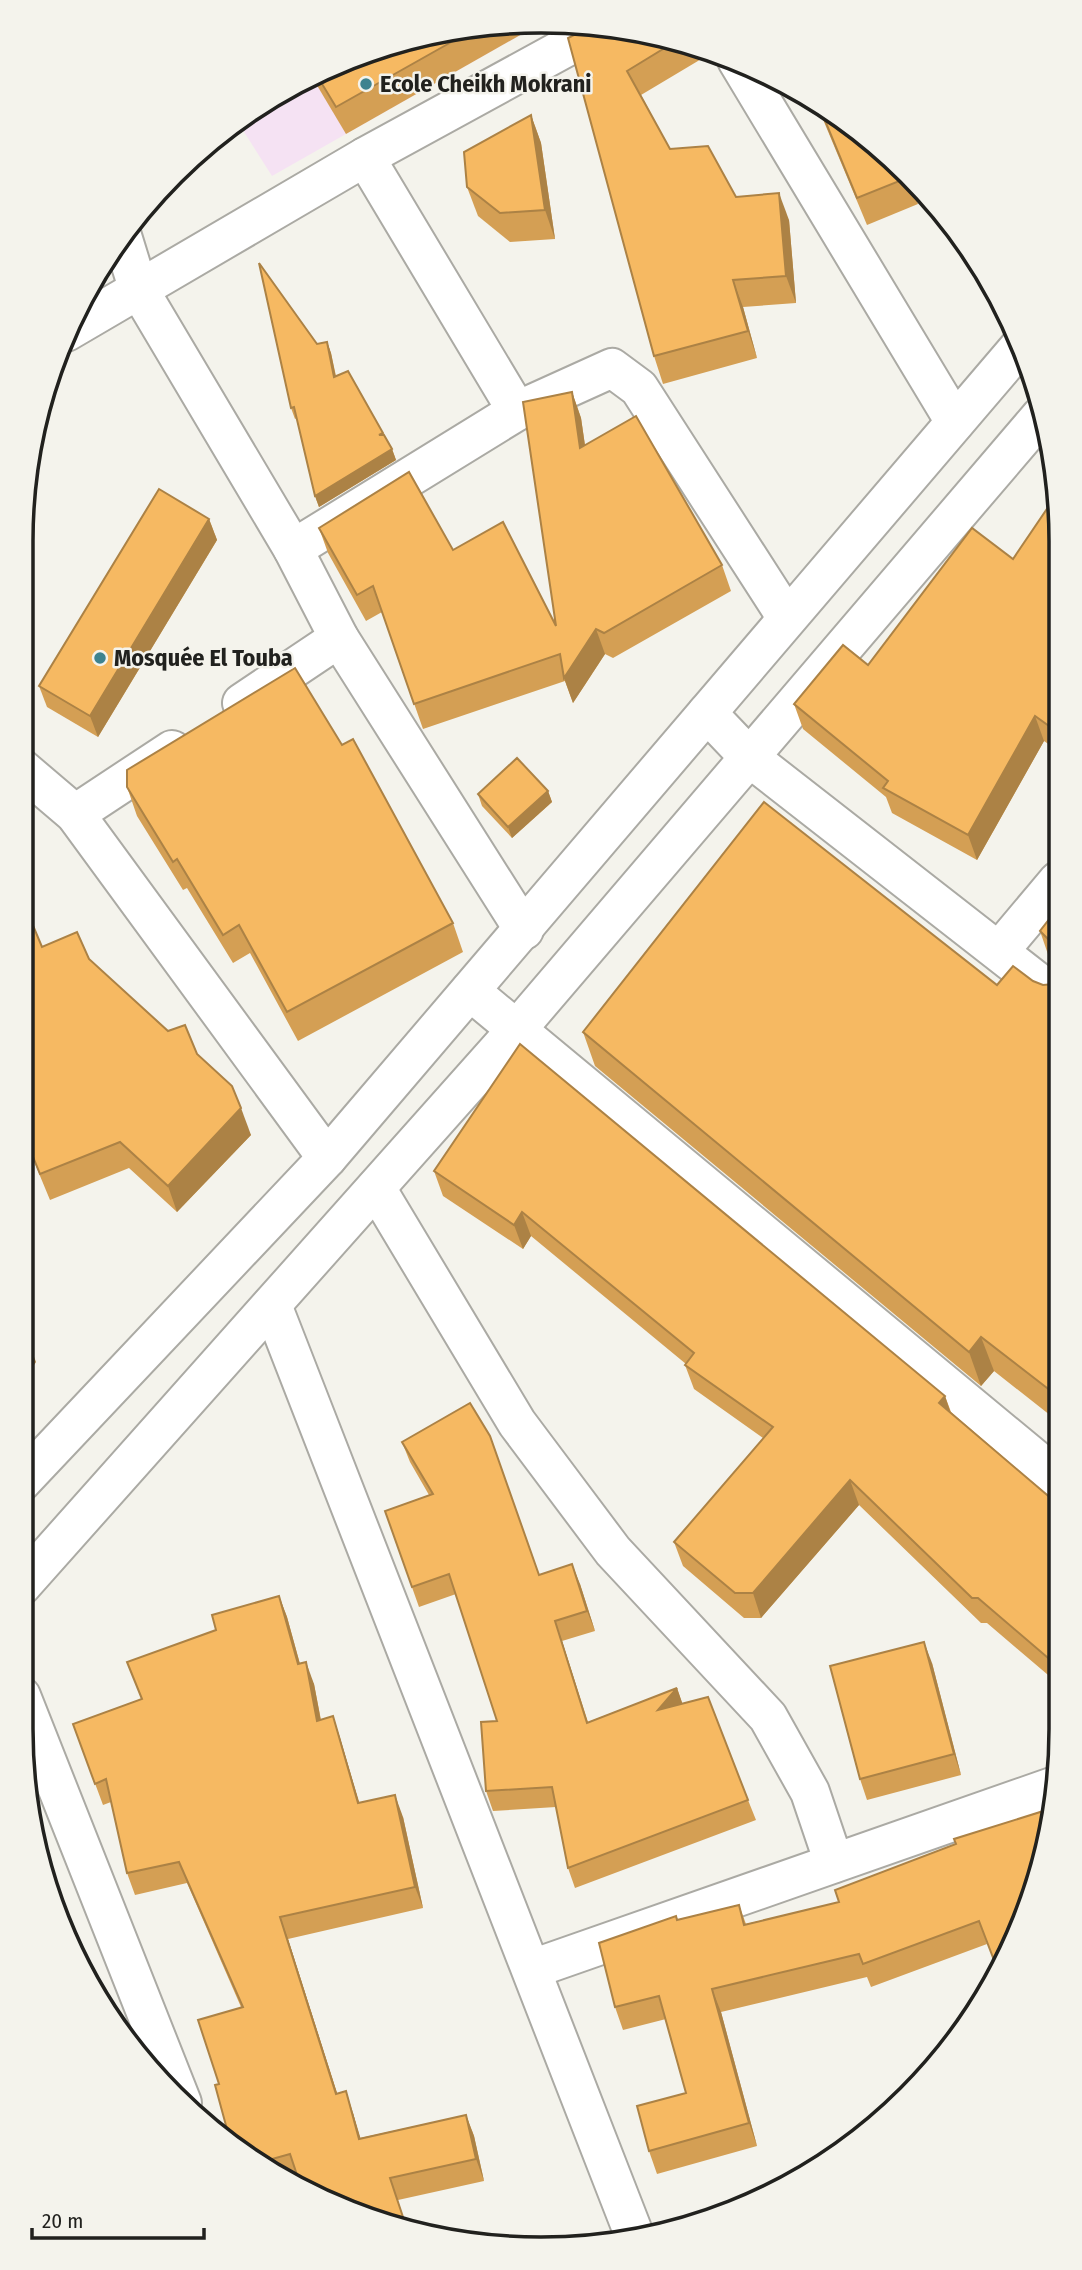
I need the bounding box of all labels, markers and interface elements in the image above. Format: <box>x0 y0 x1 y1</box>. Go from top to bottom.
place label: Ecole Cheikh Mokrani <box>380 70 592 98</box>
marker: Ecole Cheikh Mokrani <box>358 76 374 92</box>
place label: Mosquée El Touba <box>114 644 293 672</box>
marker: Mosquée El Touba <box>92 650 108 666</box>
scale bar <box>32 2196 203 2240</box>
text: 20 m <box>42 2208 83 2234</box>

